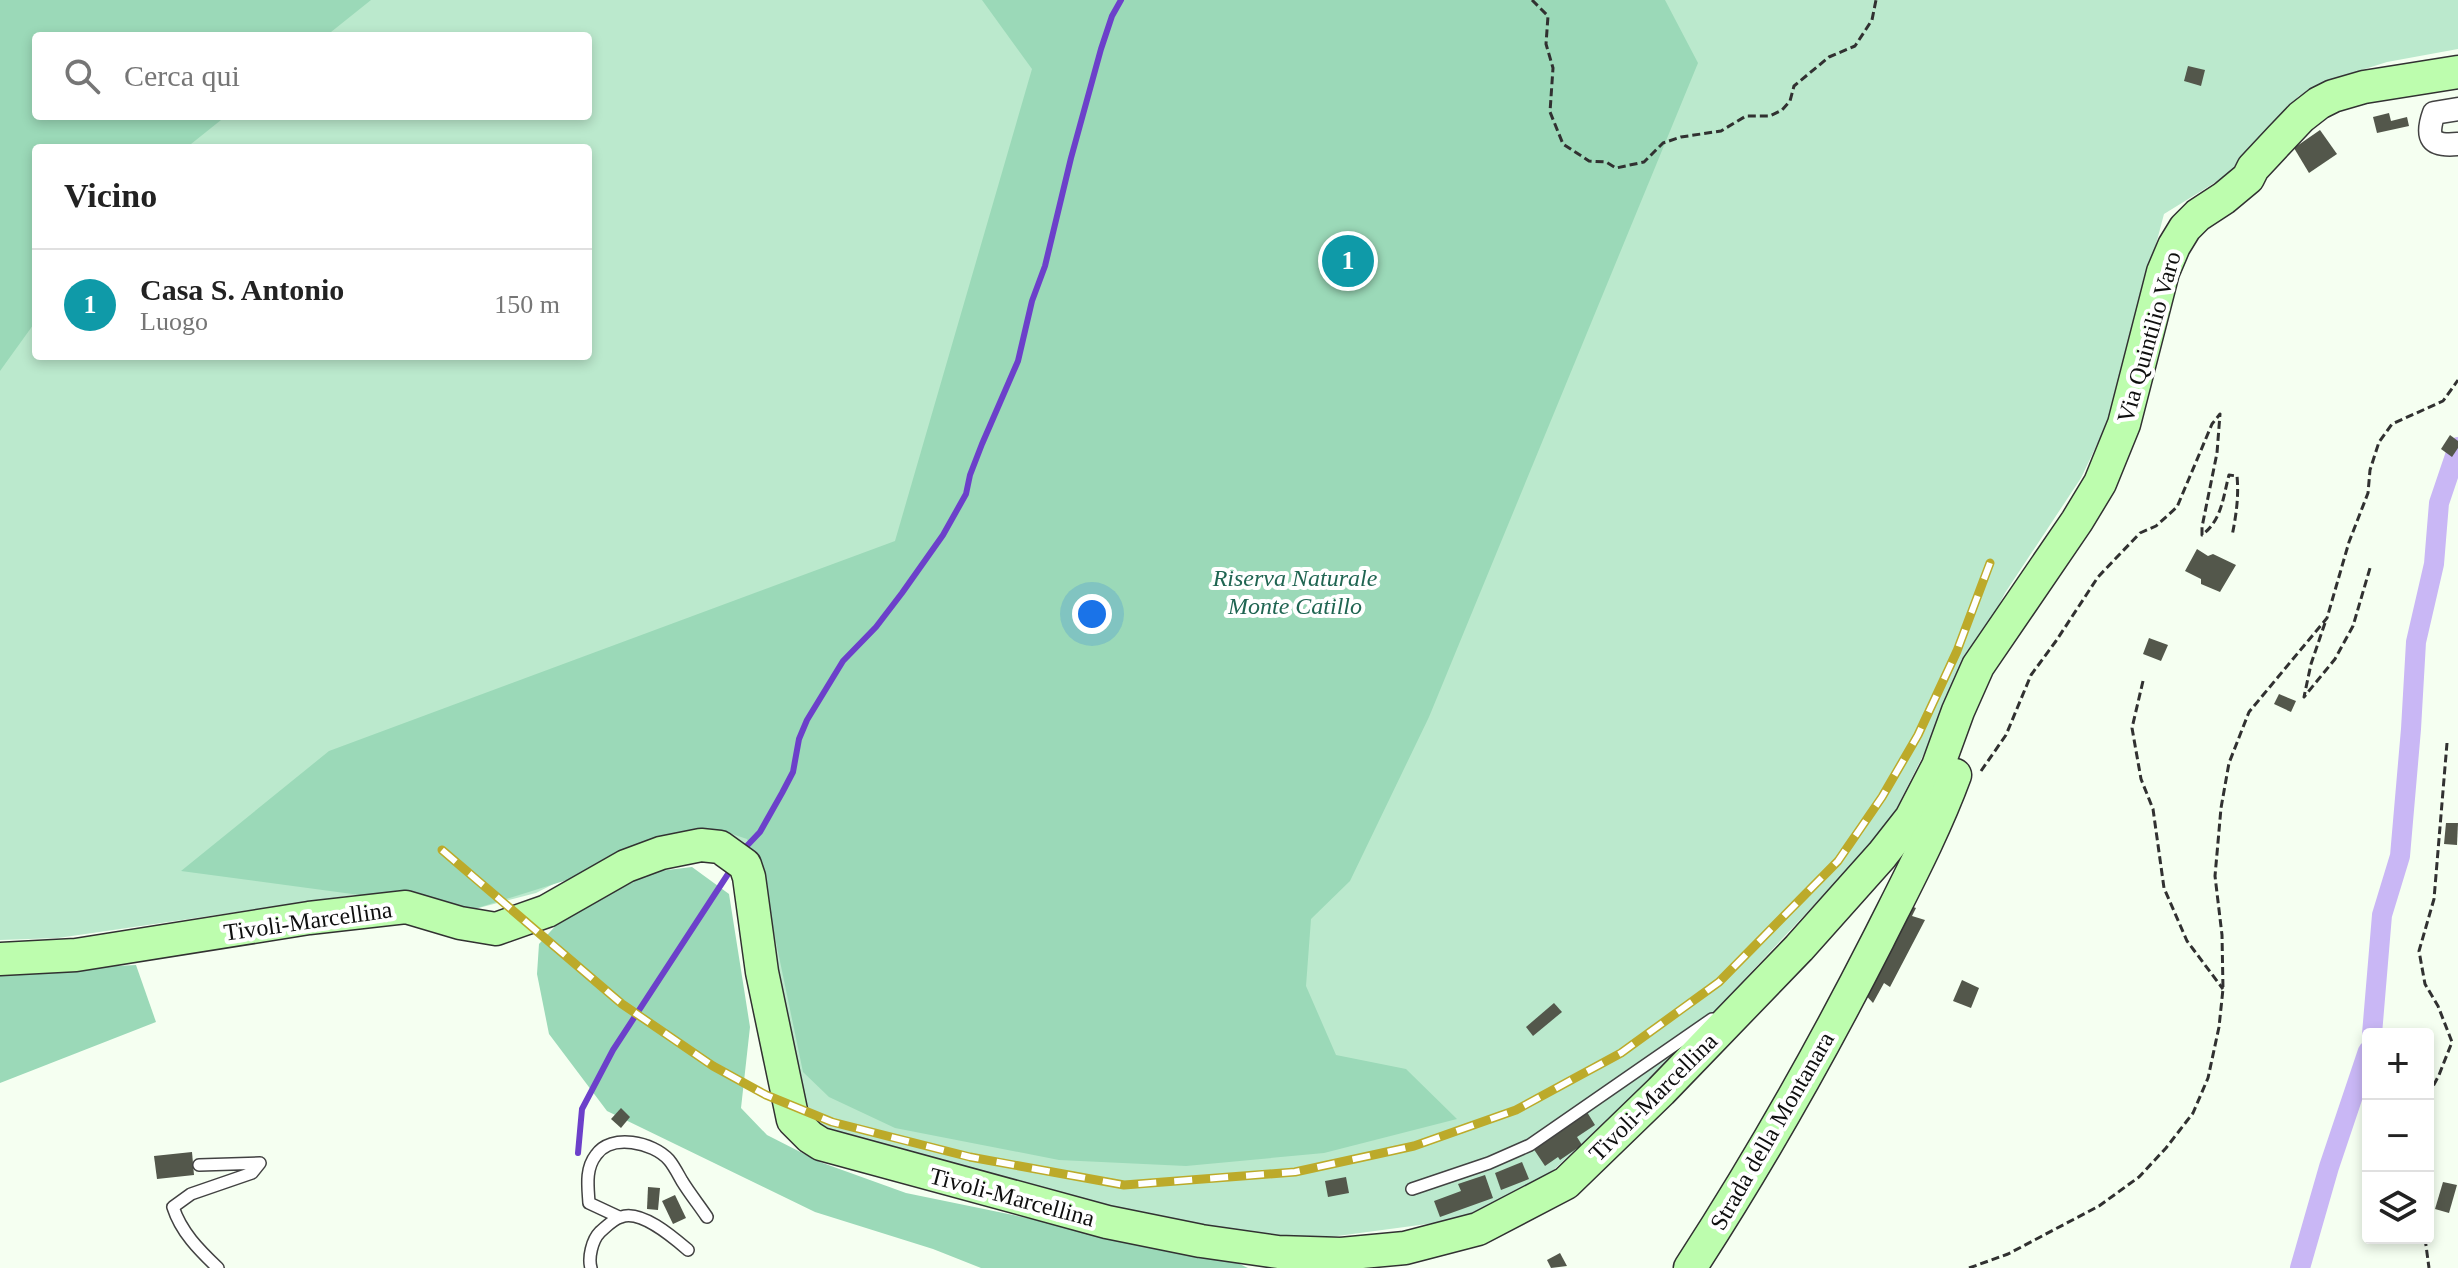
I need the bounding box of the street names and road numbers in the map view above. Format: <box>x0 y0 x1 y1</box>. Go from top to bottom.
street label: Via Quintilio Varo <box>2112 248 2186 426</box>
street label: Tivoli-Marcellina <box>222 896 394 946</box>
street label: Strada della Montanara <box>1705 1027 1839 1234</box>
street label: Tivoli-Marcellina <box>1584 1028 1722 1166</box>
street label: Tivoli-Marcellina <box>927 1162 1098 1232</box>

